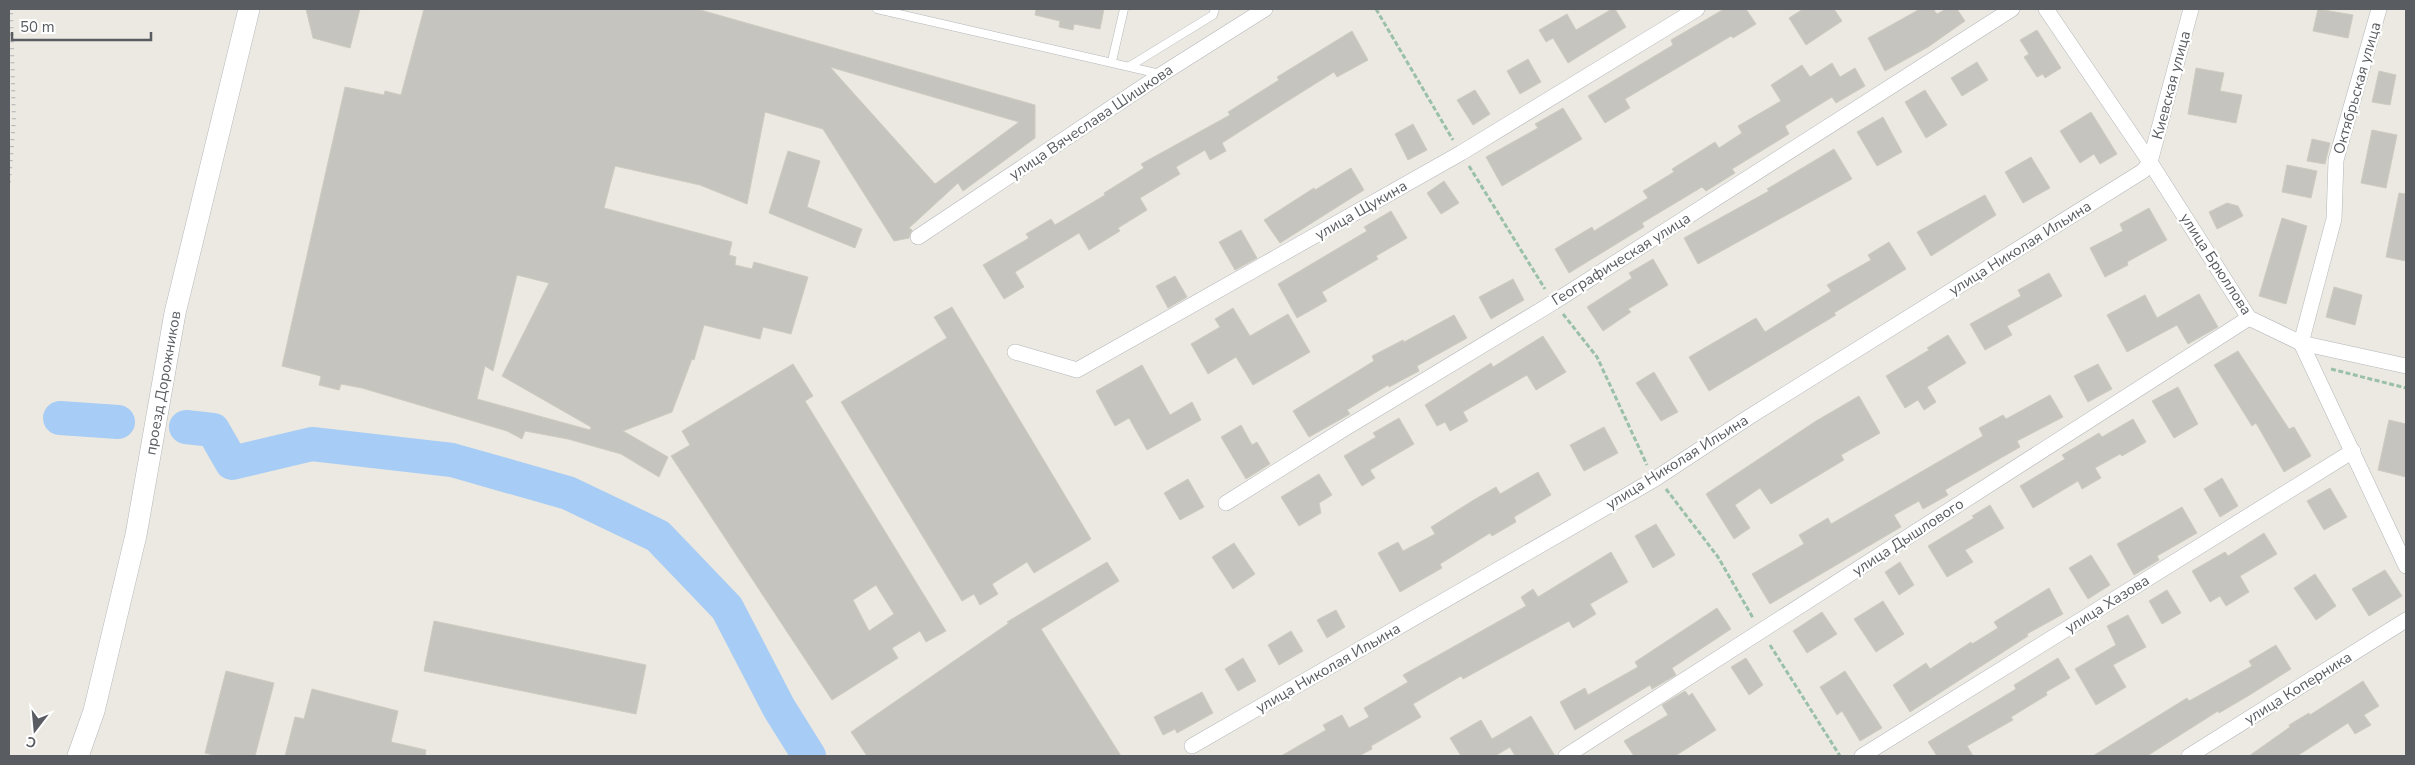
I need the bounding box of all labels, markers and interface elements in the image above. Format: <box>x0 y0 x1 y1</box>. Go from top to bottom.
scale bar <box>12 10 151 42</box>
text: 50 m <box>20 17 55 37</box>
street label: Октябрьская улица <box>2329 20 2385 156</box>
street label: Киевская улица <box>2147 29 2195 141</box>
street label: улица Вячеслава Шишкова <box>1005 60 1177 184</box>
street label: улица Щукина <box>1311 176 1411 244</box>
street label: улица Николая Ильина <box>1945 196 2095 300</box>
street label: Географическая улица <box>1548 208 1694 310</box>
street label: улица Брюллова <box>2176 209 2256 319</box>
street label: проезд Дорожников <box>140 309 186 457</box>
street label: улица Николая Ильина <box>1602 410 1752 514</box>
street label: улица Дышлового <box>1848 493 1968 581</box>
street label: улица Хазова <box>2061 570 2153 638</box>
street label: улица Николая Ильина <box>1252 618 1404 718</box>
street label: улица Коперника <box>2241 647 2355 729</box>
north arrow <box>10 705 60 755</box>
text: С <box>24 731 39 752</box>

